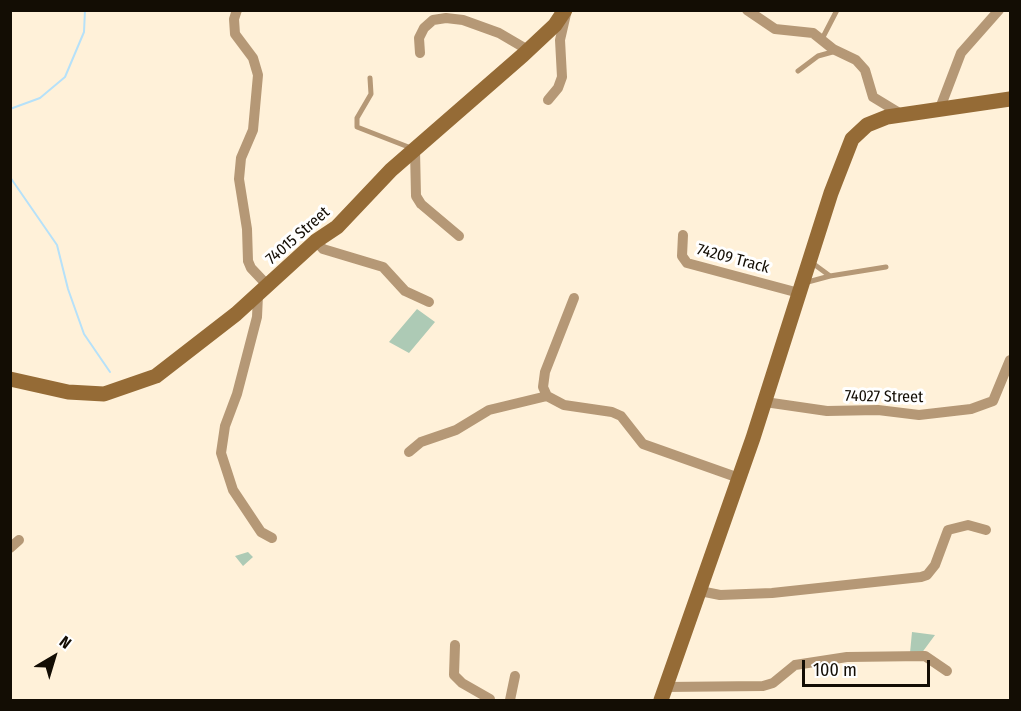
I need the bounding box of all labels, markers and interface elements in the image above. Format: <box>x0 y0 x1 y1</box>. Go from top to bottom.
street label: 74015 Street <box>262 203 334 269</box>
street label: 74209 Track <box>695 240 771 278</box>
street label: 74027 Street <box>845 387 923 407</box>
north arrow <box>24 627 84 687</box>
text: N <box>56 632 75 653</box>
scale bar <box>805 648 932 686</box>
text: 100 m <box>813 659 857 681</box>

